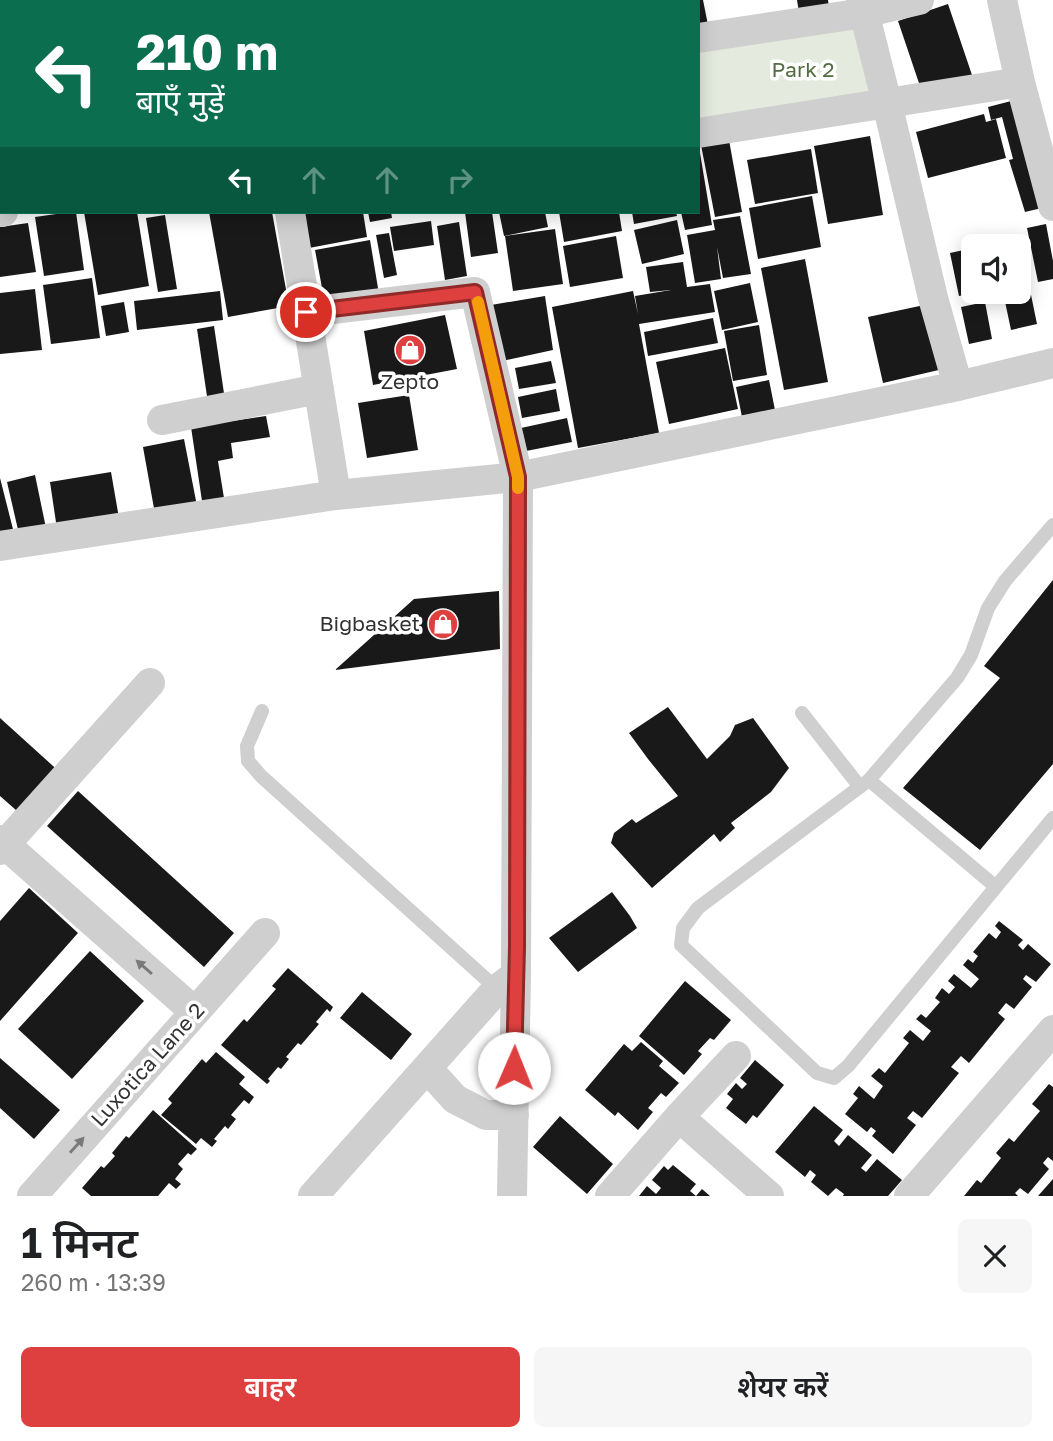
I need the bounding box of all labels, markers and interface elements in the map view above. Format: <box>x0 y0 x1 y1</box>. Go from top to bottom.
text: 210 m <box>136 22 278 81</box>
icon: left <box>21 28 112 119</box>
park label: Park 2 <box>772 56 834 82</box>
text: बाएँ मुड़ें <box>136 82 225 120</box>
icon: left <box>222 161 260 199</box>
icon: ahead <box>295 161 333 199</box>
icon: ahead <box>368 161 406 199</box>
icon: right <box>441 161 479 199</box>
map controls <box>961 234 1031 304</box>
button: sound <box>961 234 1031 304</box>
pin <box>276 282 336 342</box>
icon: arrive <box>287 293 325 331</box>
shop icon: Zepto <box>393 333 427 367</box>
place label: Zepto <box>381 368 439 394</box>
shop icon: Bigbasket <box>426 607 460 641</box>
place label: Bigbasket <box>319 610 420 636</box>
one-way arrow <box>135 959 153 975</box>
street label: Luxotica Lane 2 <box>85 997 209 1131</box>
position arrow <box>477 1031 551 1105</box>
one-way arrow <box>69 1136 85 1154</box>
text: 1 मिनट <box>21 1217 138 1267</box>
button: close <box>958 1219 1032 1293</box>
text: 260 m · 13:39 <box>21 1268 166 1296</box>
button: बाहर <box>21 1347 520 1427</box>
button: शेयर करें <box>534 1347 1032 1427</box>

